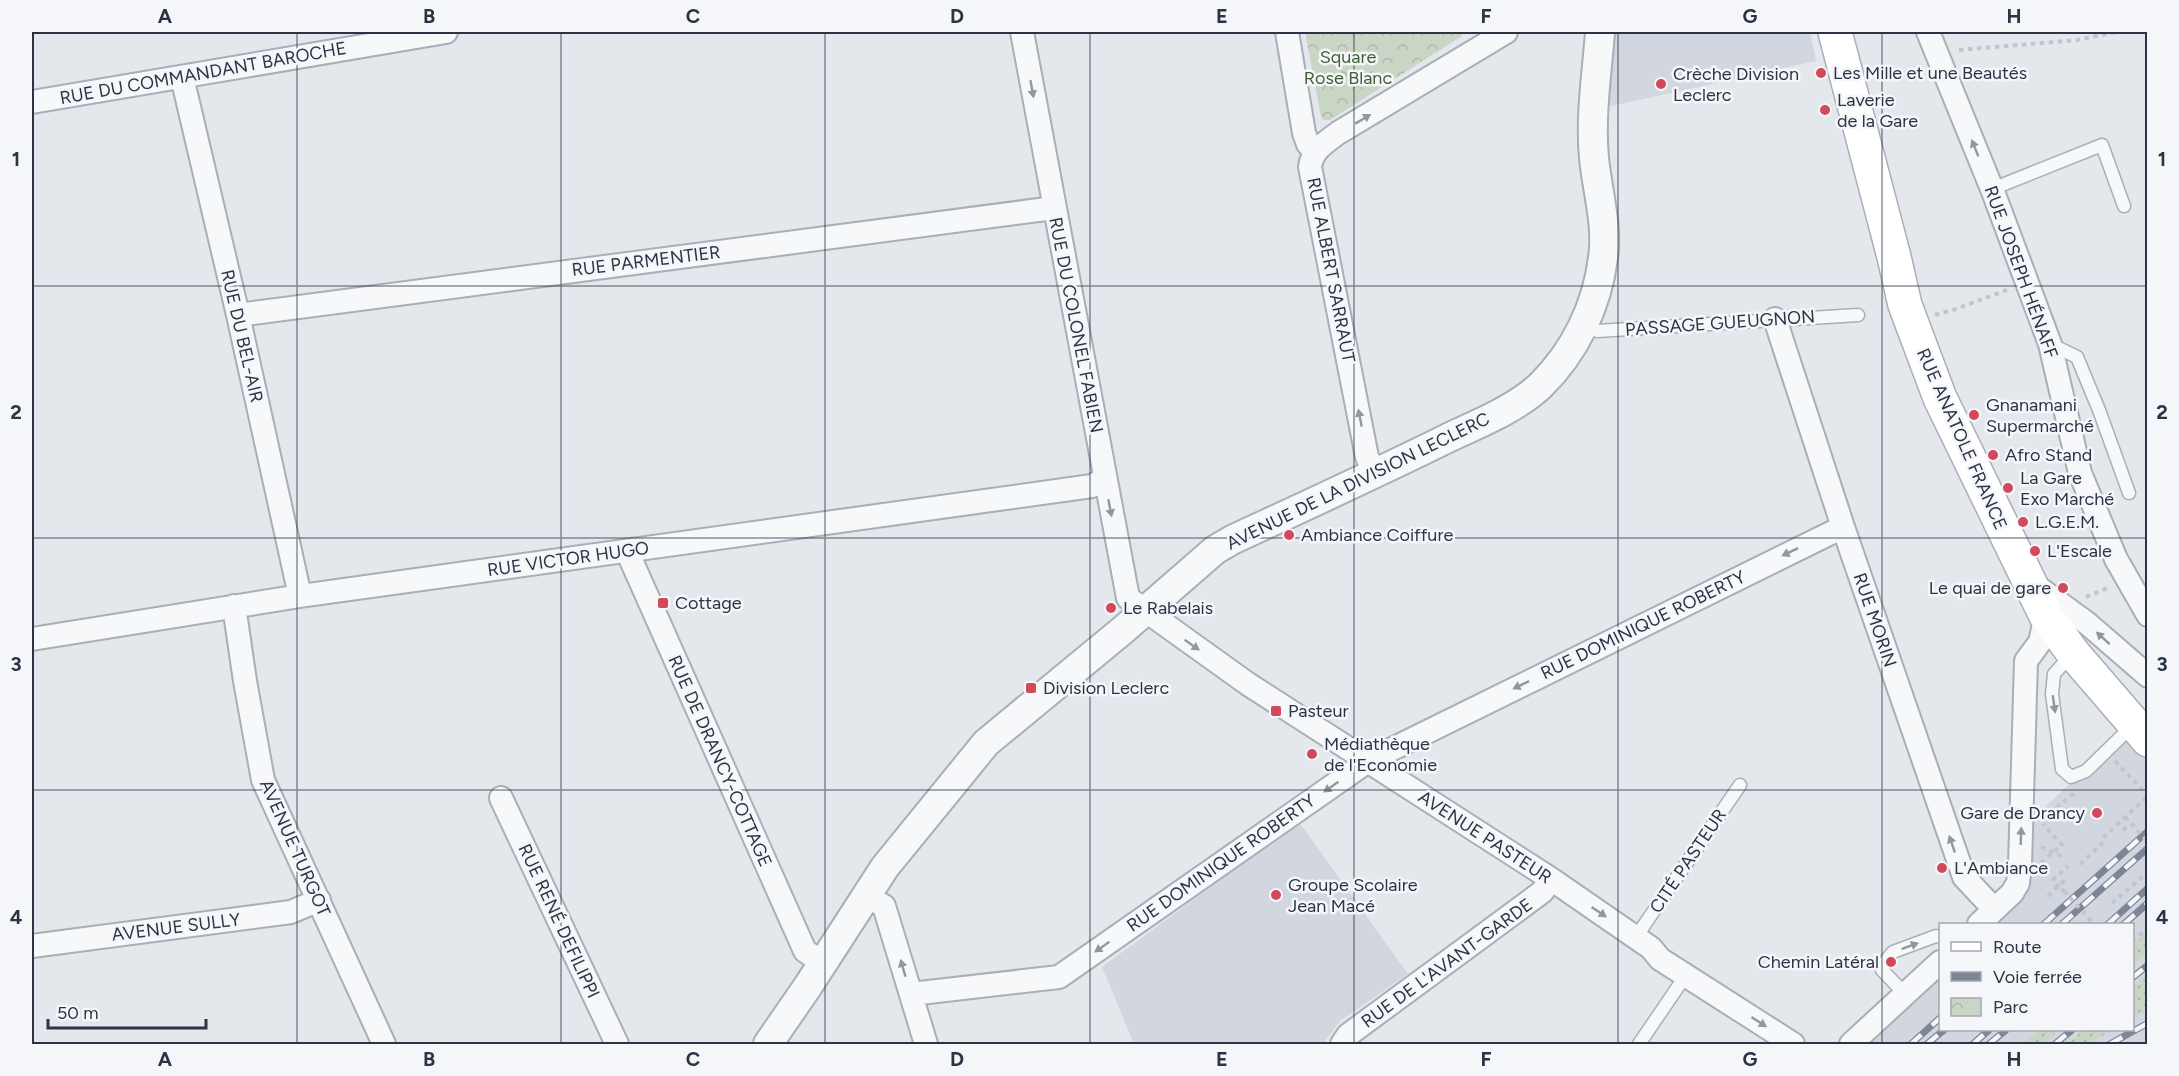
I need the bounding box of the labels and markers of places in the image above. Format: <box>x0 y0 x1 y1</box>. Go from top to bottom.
place label: Les Mille et une Beautés <box>1833 62 2027 84</box>
place label: Crèche Division Leclerc <box>1673 63 1799 106</box>
marker: Les Mille et une Beautés <box>1814 66 1828 80</box>
marker: Crèche Division Leclerc <box>1654 77 1668 91</box>
place label: Laverie de la Gare <box>1837 89 1918 132</box>
marker: Laverie de la Gare <box>1818 103 1832 117</box>
place label: Gnanamani Supermarché <box>1986 394 2094 437</box>
marker: Gnanamani Supermarché <box>1967 408 1981 422</box>
place label: Afro Stand <box>2005 444 2092 466</box>
marker: Afro Stand <box>1986 448 2000 462</box>
place label: La Gare Exo Marché <box>2020 467 2114 510</box>
marker: La Gare Exo Marché <box>2001 481 2015 495</box>
place label: L.G.E.M. <box>2035 511 2099 533</box>
marker: L.G.E.M. <box>2016 515 2030 529</box>
place label: Ambiance Coiffure <box>1301 524 1453 546</box>
marker: Ambiance Coiffure <box>1282 528 1296 542</box>
place label: L'Escale <box>2047 540 2112 562</box>
marker: L'Escale <box>2028 544 2042 558</box>
place label: Le quai de gare <box>1929 577 2051 599</box>
marker: Le quai de gare <box>2056 581 2070 595</box>
place label: Cottage <box>675 592 742 614</box>
marker: Cottage <box>656 596 670 610</box>
place label: Le Rabelais <box>1123 597 1213 619</box>
marker: Le Rabelais <box>1104 601 1118 615</box>
place label: Division Leclerc <box>1043 677 1169 699</box>
marker: Division Leclerc <box>1024 681 1038 695</box>
place label: Pasteur <box>1288 700 1349 722</box>
marker: Pasteur <box>1269 704 1283 718</box>
place label: Médiathèque de l'Economie <box>1324 733 1437 776</box>
marker: Médiathèque de l'Economie <box>1305 747 1319 761</box>
place label: Gare de Drancy <box>1960 802 2086 824</box>
marker: Gare de Drancy <box>2090 806 2104 820</box>
place label: L'Ambiance <box>1954 857 2048 879</box>
marker: L'Ambiance <box>1935 861 1949 875</box>
place label: Groupe Scolaire Jean Macé <box>1288 874 1418 917</box>
marker: Groupe Scolaire Jean Macé <box>1269 888 1283 902</box>
place label: Chemin Latéral <box>1758 951 1879 973</box>
marker: Chemin Latéral <box>1884 955 1898 969</box>

